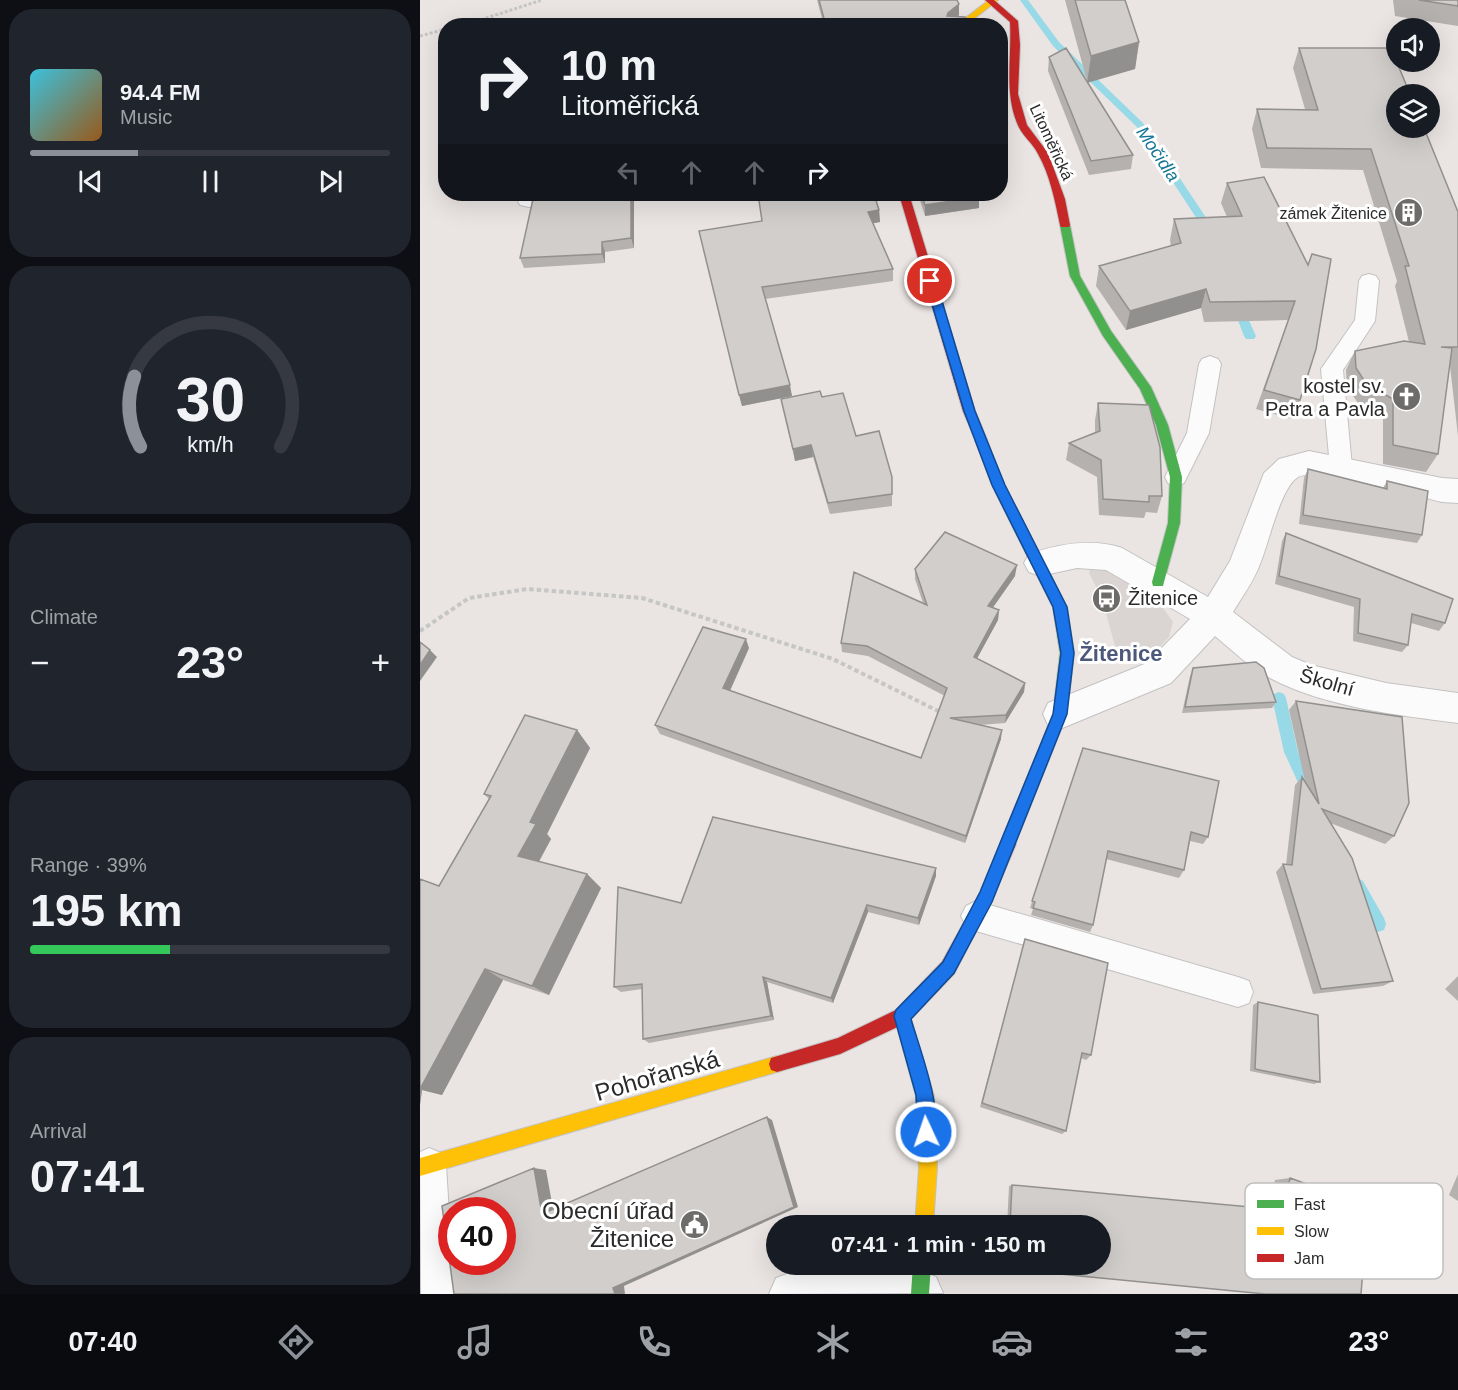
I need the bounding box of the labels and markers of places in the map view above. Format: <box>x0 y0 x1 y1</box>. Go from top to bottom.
building icon: zámek Žitenice <box>1392 197 1424 229</box>
place label: zámek Žitenice <box>1279 204 1387 222</box>
pin <box>904 255 955 306</box>
place label: kostel sv. Petra a Pavla <box>1265 375 1386 420</box>
church icon: kostel sv. Petra a Pavla <box>1390 381 1422 413</box>
bus stop icon: Žitenice <box>1091 582 1123 614</box>
place label: Žitenice <box>1128 587 1198 609</box>
place label: Obecní úřad Žitenice <box>542 1197 674 1252</box>
public building icon: Obecní úřad Žitenice <box>679 1209 711 1241</box>

